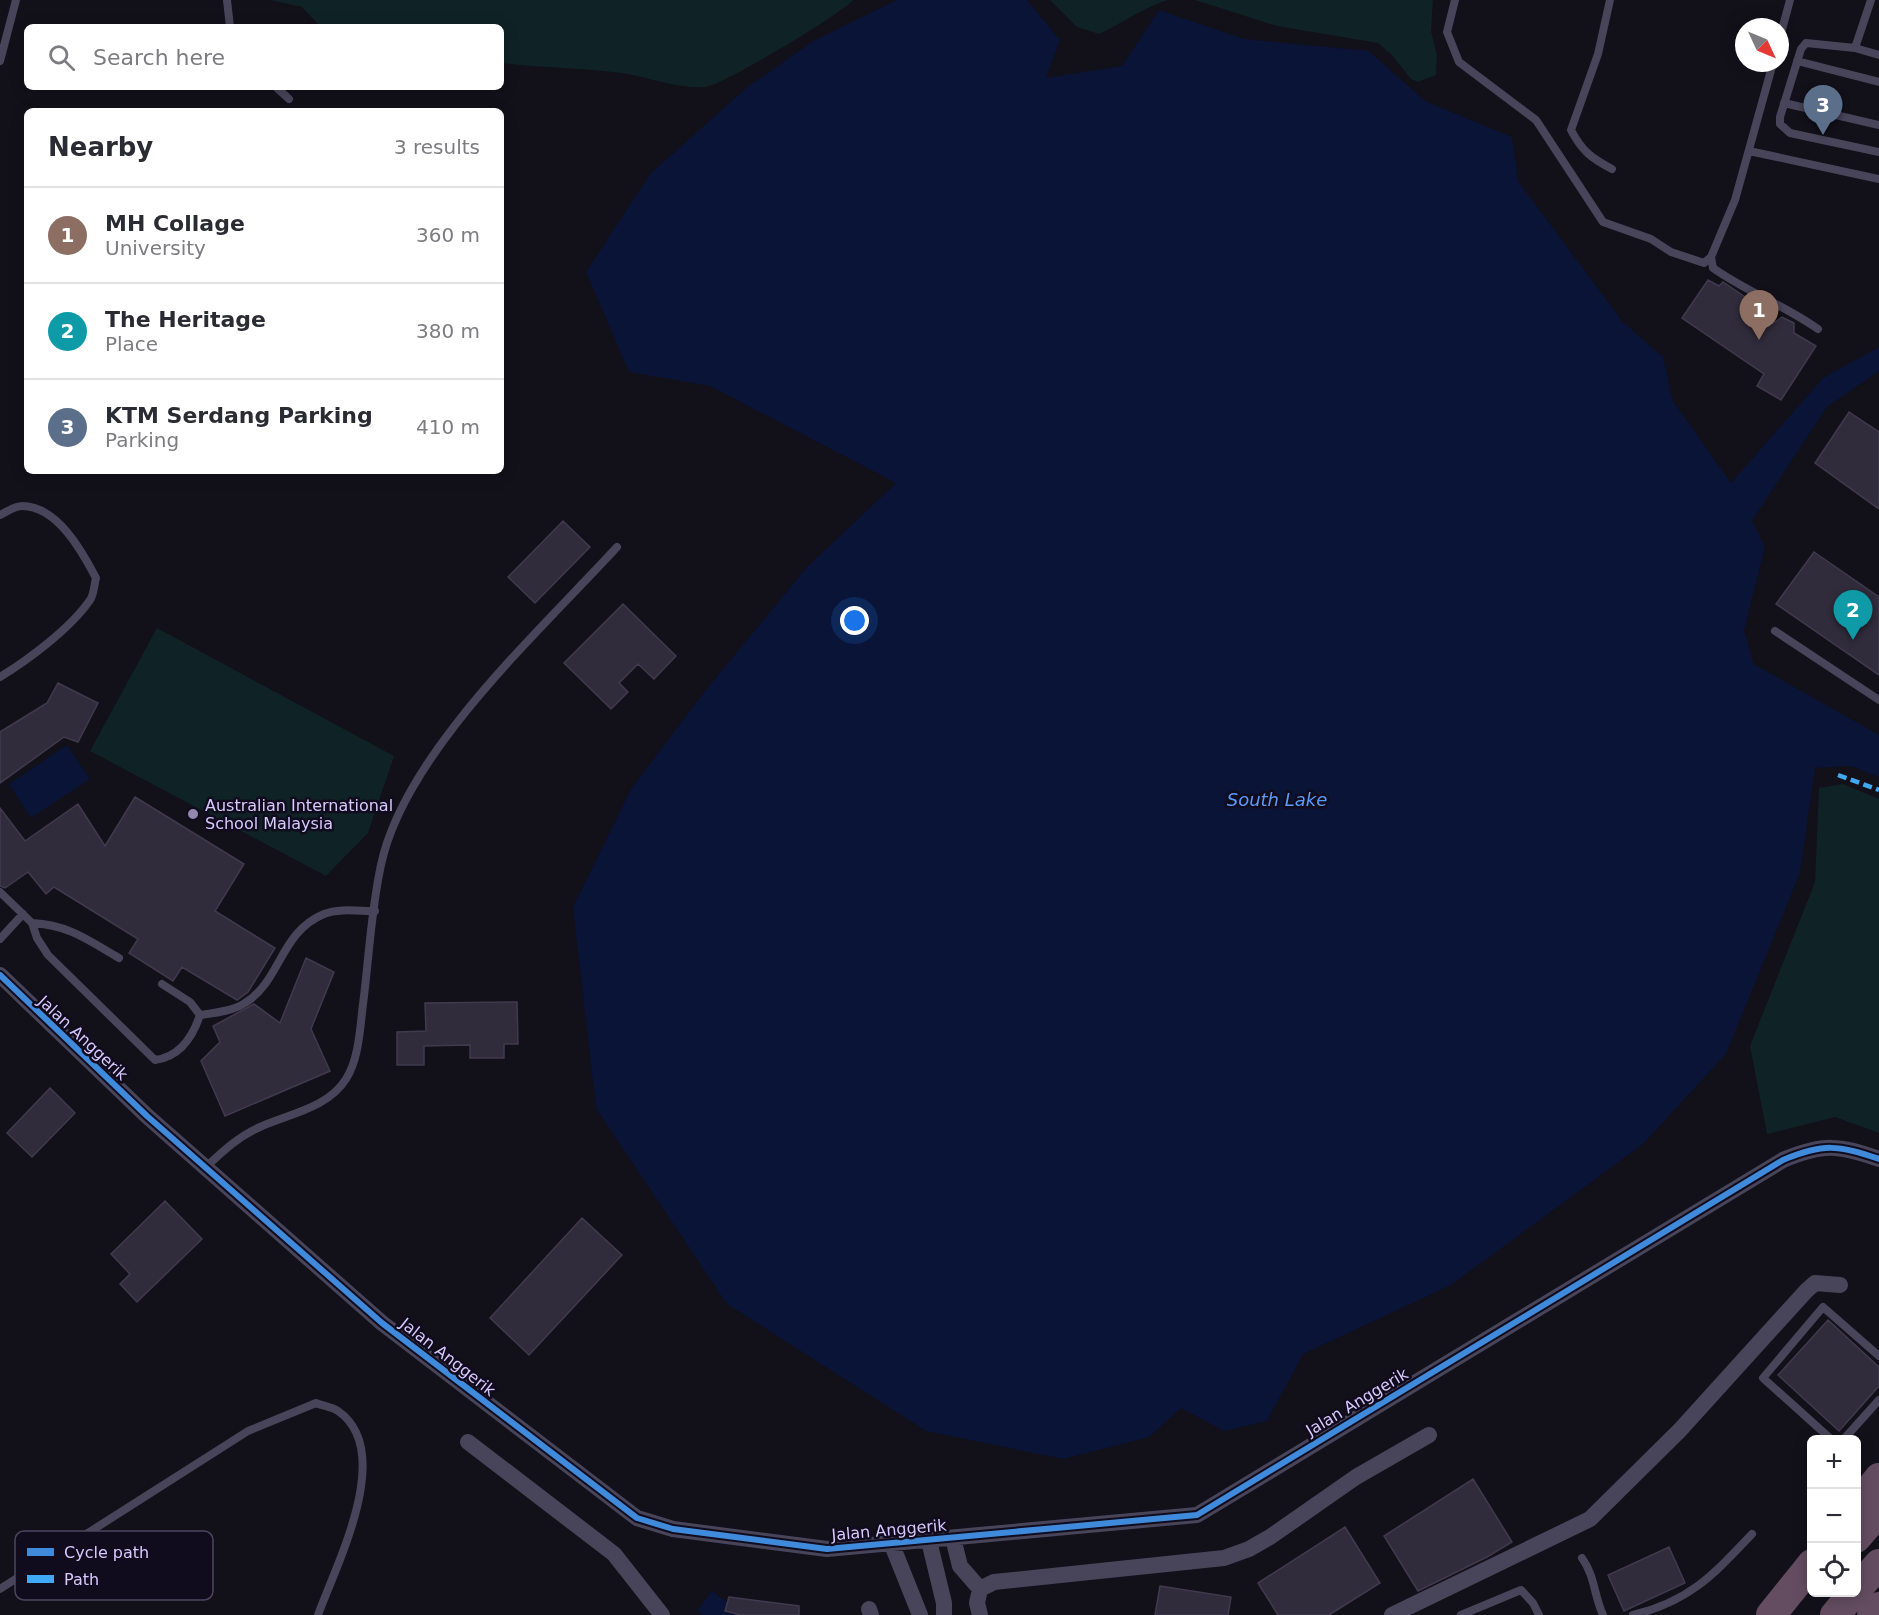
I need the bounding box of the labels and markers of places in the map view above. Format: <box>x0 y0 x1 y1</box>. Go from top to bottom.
pin: 3 <box>1804 86 1842 135</box>
pin: 1 <box>1740 290 1778 340</box>
pin: 2 <box>1834 590 1872 640</box>
place label: Australian International School Malaysia <box>205 796 393 833</box>
marker: Australian International School Malaysia <box>186 807 200 821</box>

